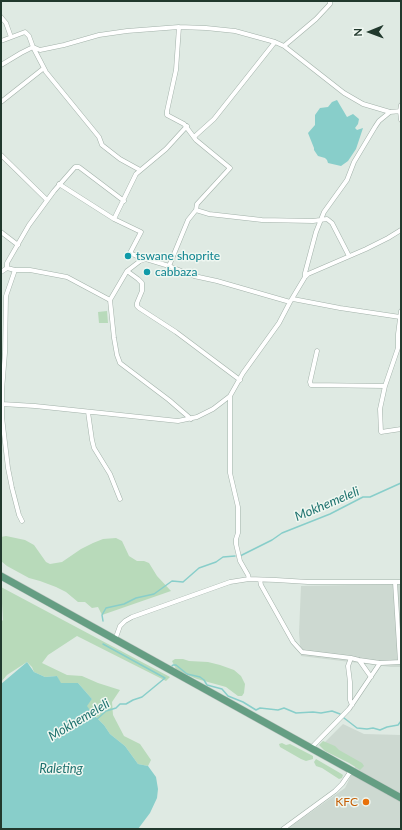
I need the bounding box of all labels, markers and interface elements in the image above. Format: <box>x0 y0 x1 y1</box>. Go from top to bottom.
north arrow <box>350 12 390 52</box>
text: N <box>351 28 364 37</box>
place label: tswane shoprite <box>136 249 220 263</box>
marker: tswane shoprite <box>123 251 133 261</box>
place label: cabbaza <box>155 265 197 279</box>
marker: cabbaza <box>142 267 152 277</box>
water label: Mokhemeleli <box>292 483 362 525</box>
water label: Mokhemeleli <box>46 696 112 744</box>
water label: Raleting <box>39 761 83 777</box>
place label: KFC <box>335 795 358 809</box>
marker: KFC <box>361 797 371 807</box>

